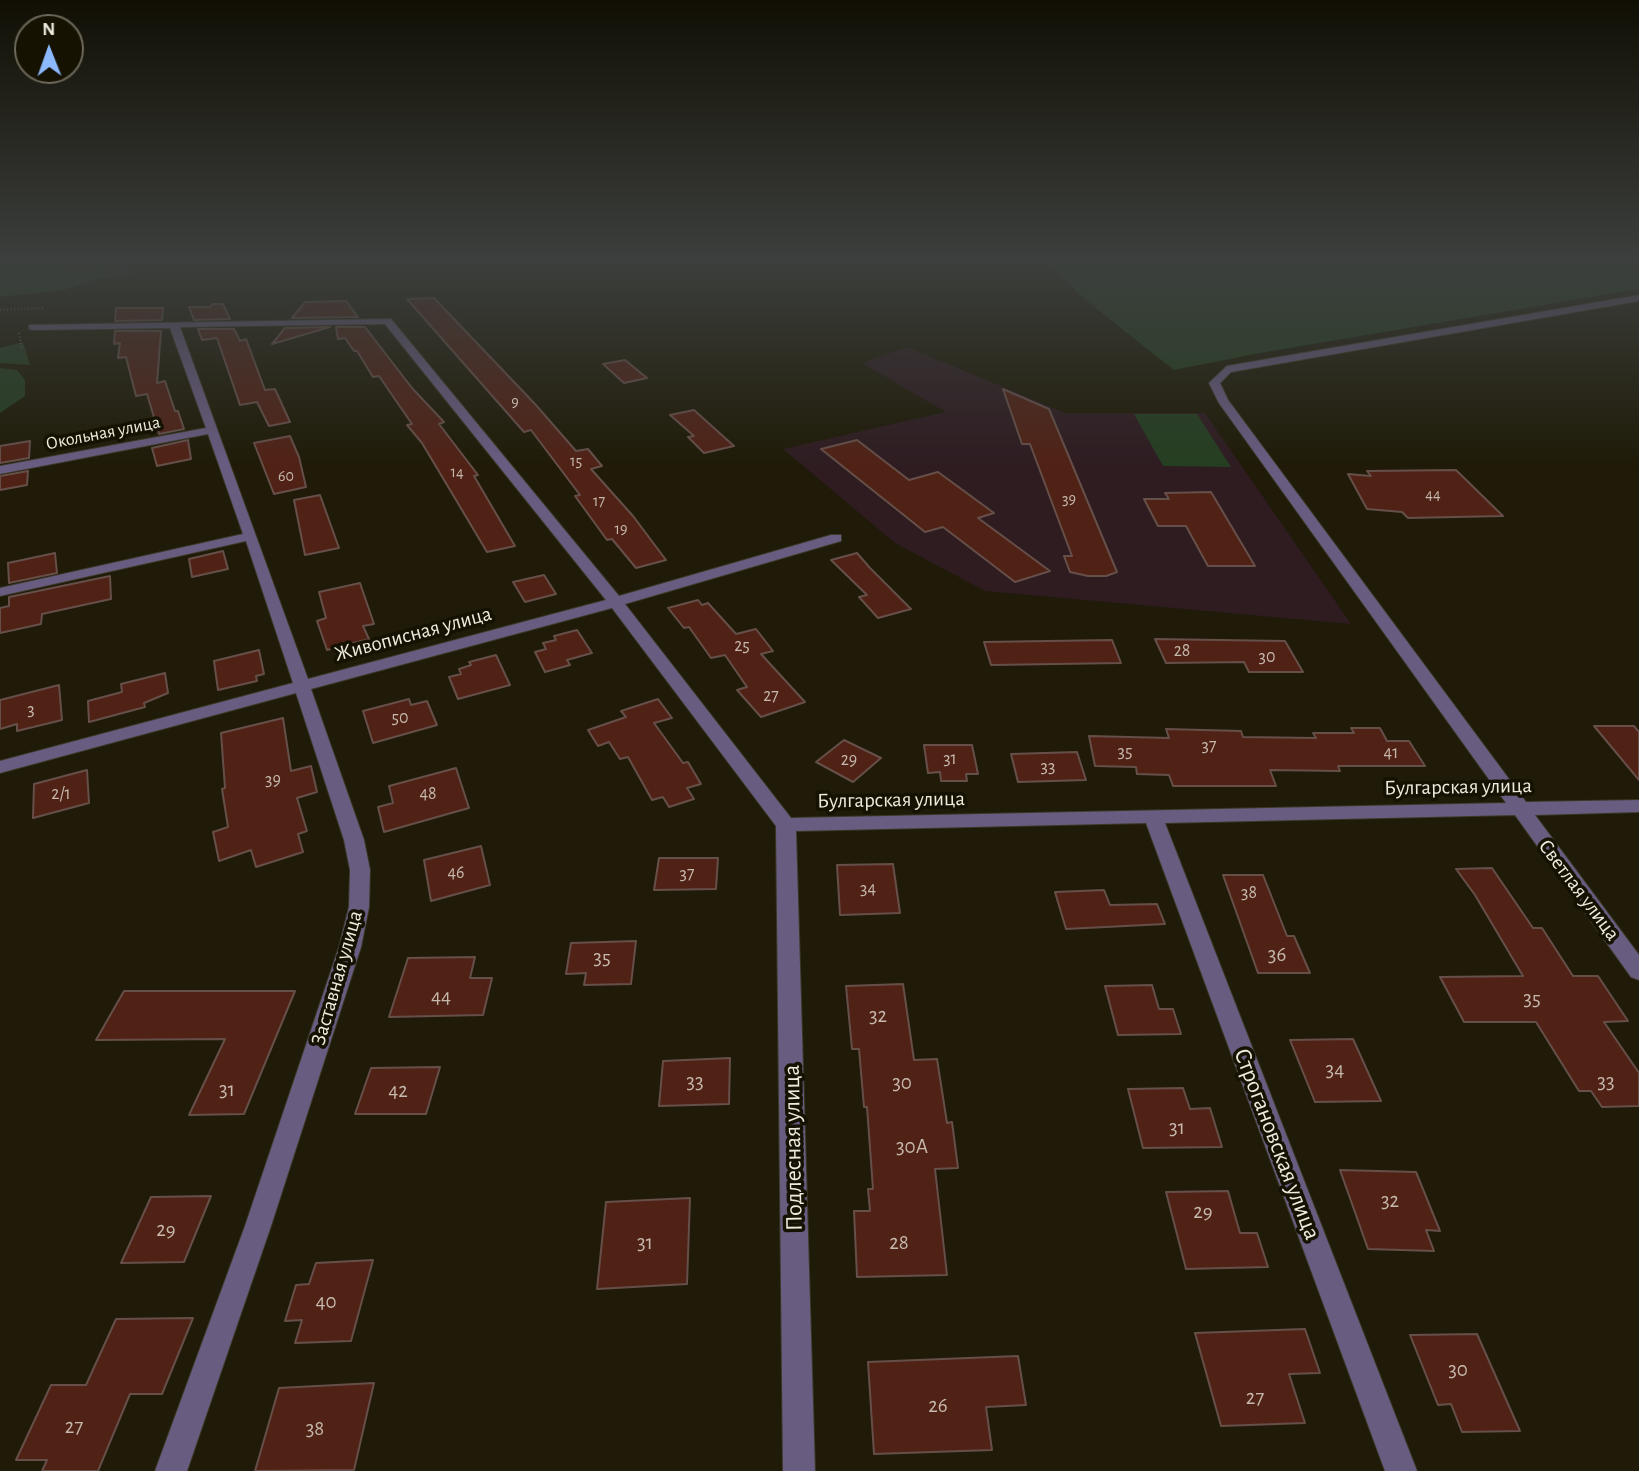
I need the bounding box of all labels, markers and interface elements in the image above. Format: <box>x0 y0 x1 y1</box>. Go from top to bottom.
north arrow <box>14 14 84 84</box>
text: N <box>42 20 55 39</box>
house number: 9 <box>511 392 519 412</box>
street label: Окольная улица <box>44 411 162 455</box>
house number: 15 <box>570 451 582 471</box>
house number: 14 <box>450 462 464 482</box>
house number: 60 <box>278 466 294 486</box>
house number: 44 <box>1425 484 1441 504</box>
house number: 39 <box>1062 489 1076 509</box>
house number: 17 <box>593 491 605 511</box>
house number: 19 <box>614 519 628 539</box>
street label: Живописная улица <box>332 601 494 667</box>
house number: 25 <box>734 635 750 657</box>
house number: 28 <box>1174 640 1190 662</box>
house number: 30 <box>1259 646 1275 668</box>
house number: 27 <box>763 685 779 707</box>
house number: 3 <box>27 699 35 721</box>
house number: 50 <box>391 707 409 729</box>
house number: 37 <box>1202 735 1216 757</box>
house number: 35 <box>1118 741 1132 763</box>
house number: 41 <box>1384 742 1398 764</box>
house number: 31 <box>943 748 957 770</box>
house number: 29 <box>841 749 857 771</box>
house number: 33 <box>1041 756 1055 778</box>
house number: 39 <box>265 769 281 791</box>
street label: Булгарская улица <box>1384 773 1532 801</box>
house number: 2/1 <box>51 783 71 805</box>
house number: 48 <box>419 783 437 805</box>
street label: Булгарская улица <box>817 786 965 814</box>
street label: Светлая улица <box>1533 834 1625 946</box>
house number: 46 <box>447 862 465 884</box>
house number: 37 <box>680 863 694 885</box>
house number: 34 <box>860 878 876 900</box>
house number: 38 <box>1241 882 1257 904</box>
street label: Заставная улица <box>306 908 368 1048</box>
house number: 36 <box>1268 942 1286 968</box>
house number: 35 <box>593 945 611 971</box>
house number: 44 <box>431 984 451 1010</box>
house number: 35 <box>1523 986 1541 1012</box>
house number: 32 <box>869 1003 887 1029</box>
street label: Строгановская улица <box>1227 1044 1327 1244</box>
house number: 34 <box>1326 1057 1344 1083</box>
street label: Подлесная улица <box>777 1065 809 1231</box>
house number: 33 <box>686 1069 704 1095</box>
house number: 33 <box>1597 1069 1615 1095</box>
house number: 30 <box>892 1070 912 1096</box>
house number: 31 <box>219 1077 235 1103</box>
house number: 42 <box>388 1078 408 1104</box>
house number: 31 <box>1169 1115 1185 1141</box>
house number: 30А <box>896 1134 928 1160</box>
house number: 32 <box>1381 1188 1399 1214</box>
house number: 29 <box>1193 1199 1213 1225</box>
house number: 29 <box>156 1217 176 1243</box>
house number: 31 <box>637 1230 653 1256</box>
house number: 28 <box>889 1230 909 1256</box>
house number: 40 <box>315 1289 337 1315</box>
house number: 30 <box>1448 1357 1468 1383</box>
house number: 27 <box>1246 1385 1264 1411</box>
house number: 26 <box>928 1393 948 1419</box>
house number: 27 <box>65 1414 83 1440</box>
house number: 38 <box>306 1416 324 1442</box>

